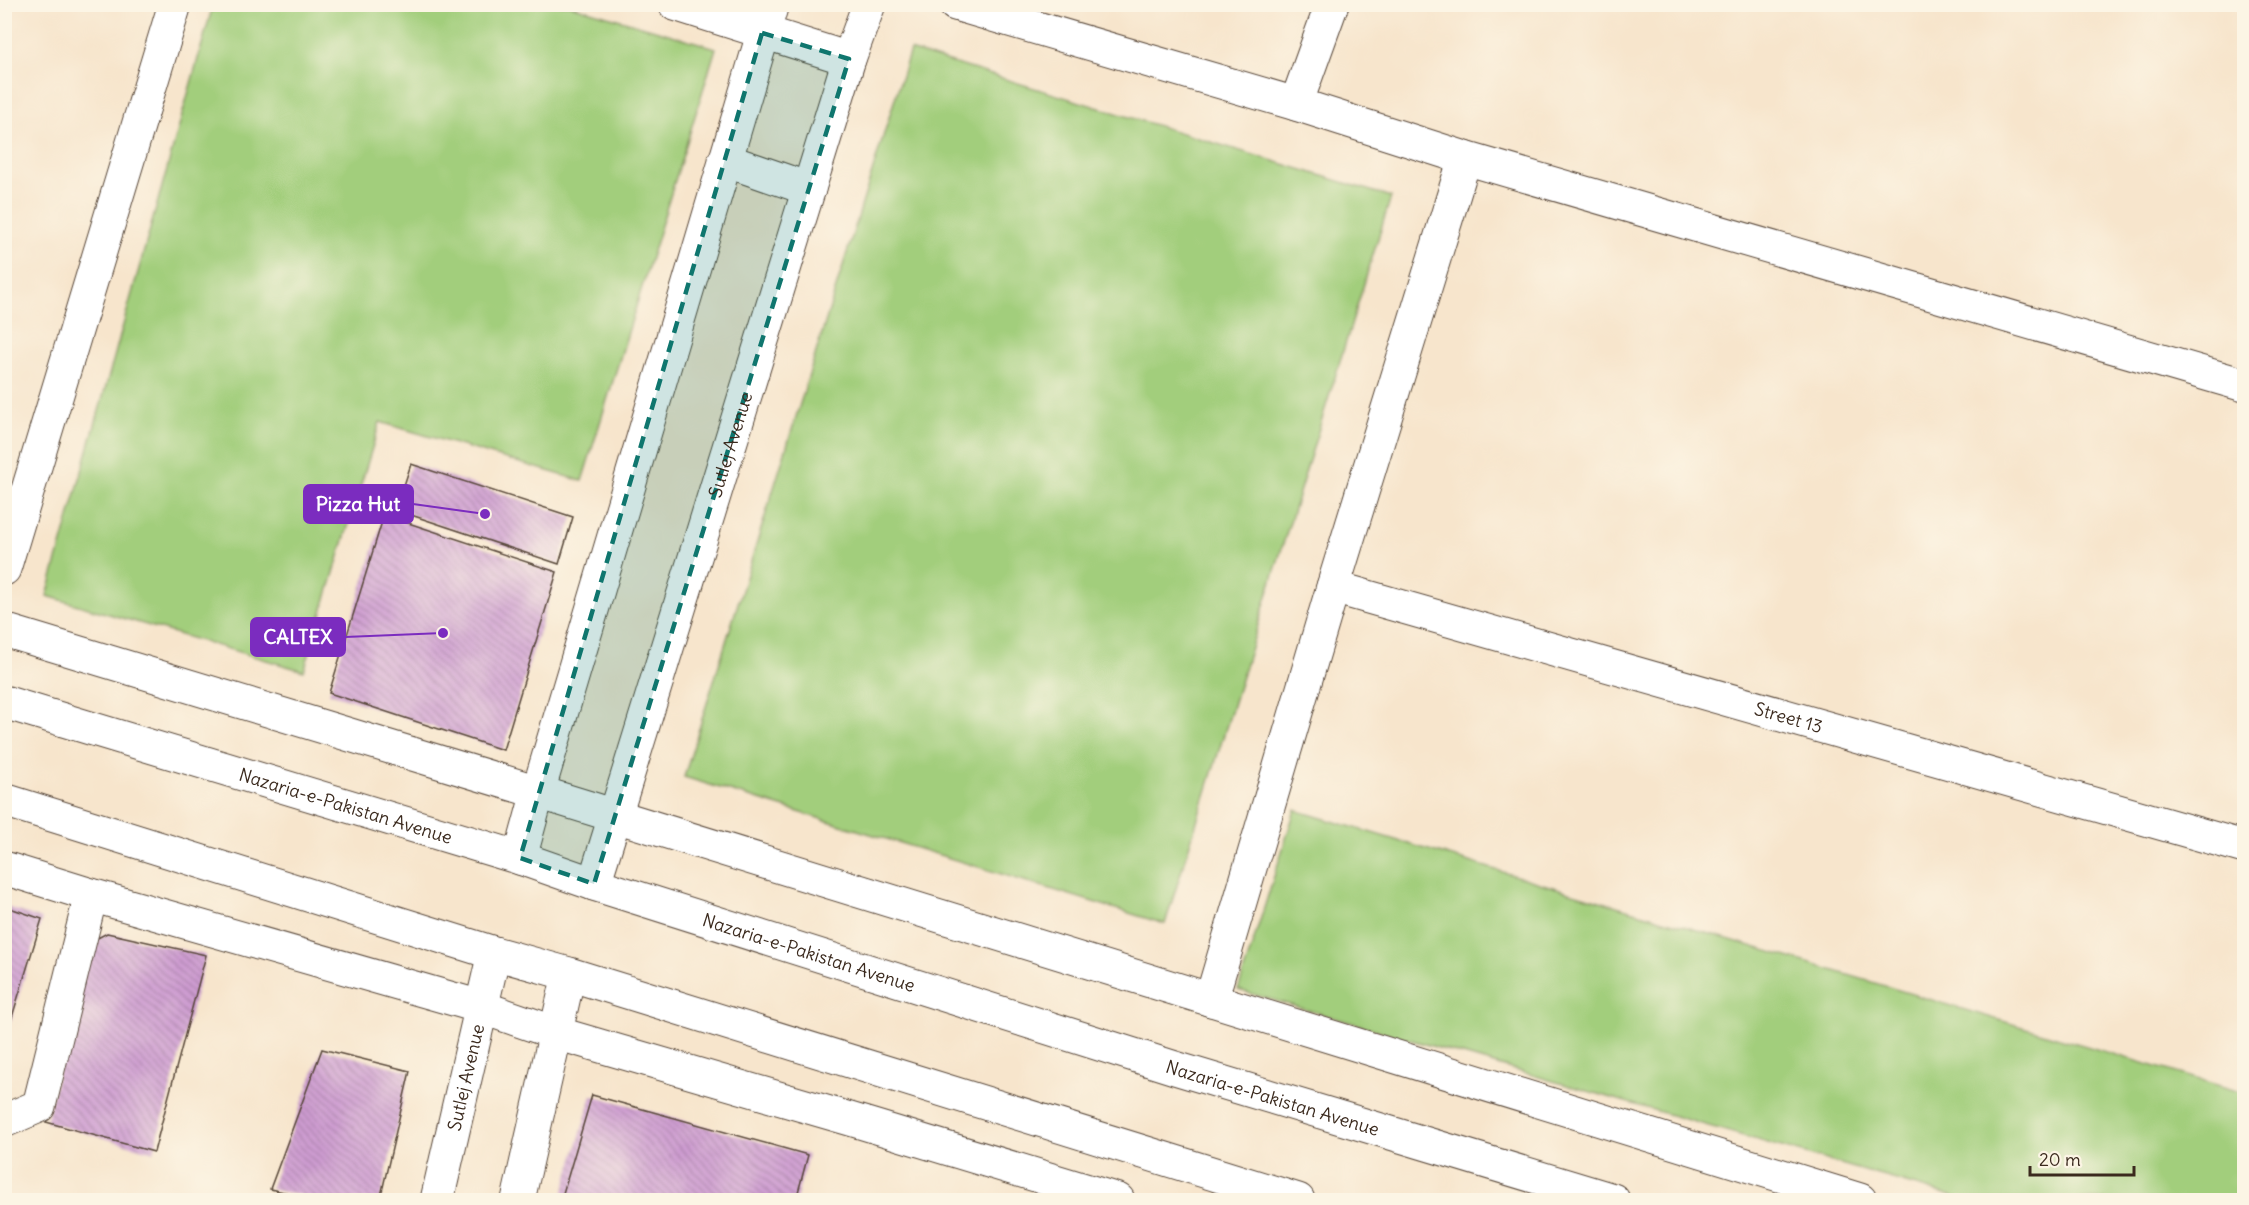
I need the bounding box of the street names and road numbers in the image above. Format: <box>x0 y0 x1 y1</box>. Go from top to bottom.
street label: Sutlej Avenue <box>703 389 757 500</box>
street label: Street 13 <box>1752 696 1825 738</box>
street label: Nazaria-e-Pakistan Avenue <box>236 762 455 848</box>
street label: Nazaria-e-Pakistan Avenue <box>700 908 918 996</box>
street label: Sutlej Avenue <box>442 1022 489 1133</box>
street label: Nazaria-e-Pakistan Avenue <box>1163 1054 1382 1140</box>

